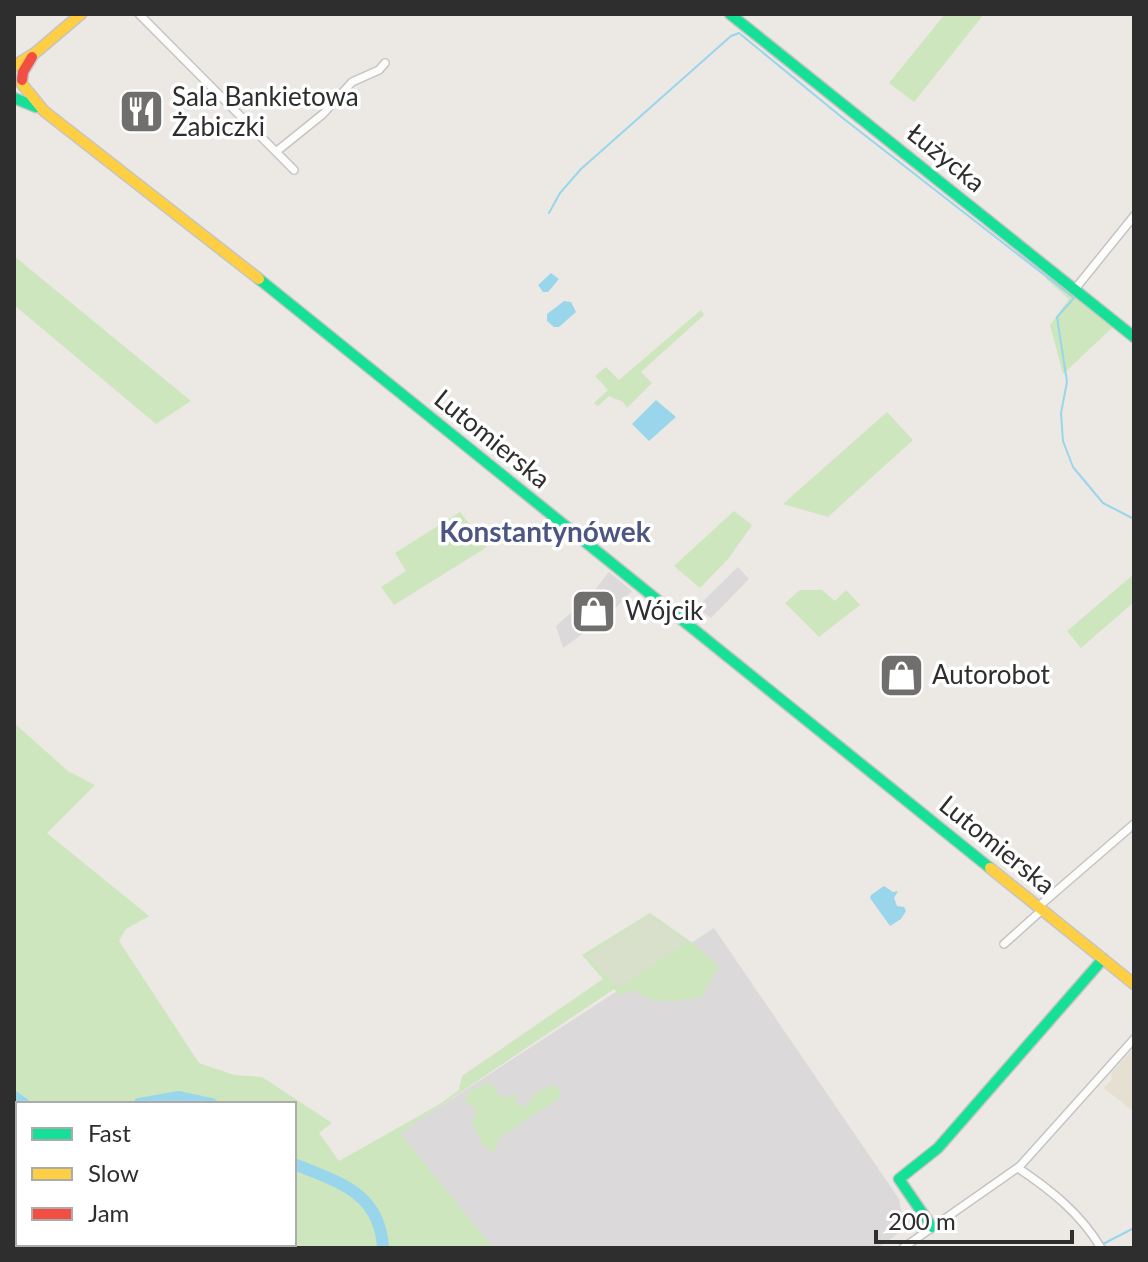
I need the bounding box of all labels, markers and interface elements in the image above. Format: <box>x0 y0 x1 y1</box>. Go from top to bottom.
place label: Sala Bankietowa Żabiczki <box>172 80 359 142</box>
restaurant icon: Sala Bankietowa Żabiczki <box>117 88 165 136</box>
street label: Łużycka <box>901 116 992 198</box>
street label: Lutomierska <box>428 382 557 494</box>
district label: Konstantynówek <box>439 514 651 548</box>
shop icon: Wójcik <box>570 587 618 635</box>
place label: Wójcik <box>625 594 704 626</box>
shop icon: Autorobot <box>877 651 925 699</box>
place label: Autorobot <box>932 658 1051 690</box>
street label: Lutomierska <box>933 788 1062 900</box>
legend <box>16 1102 296 1246</box>
text: Fast <box>88 1118 131 1147</box>
text: Slow <box>88 1158 139 1187</box>
scale bar <box>876 1194 1072 1244</box>
text: Jam <box>88 1198 129 1227</box>
text: 200 m <box>888 1206 956 1235</box>

